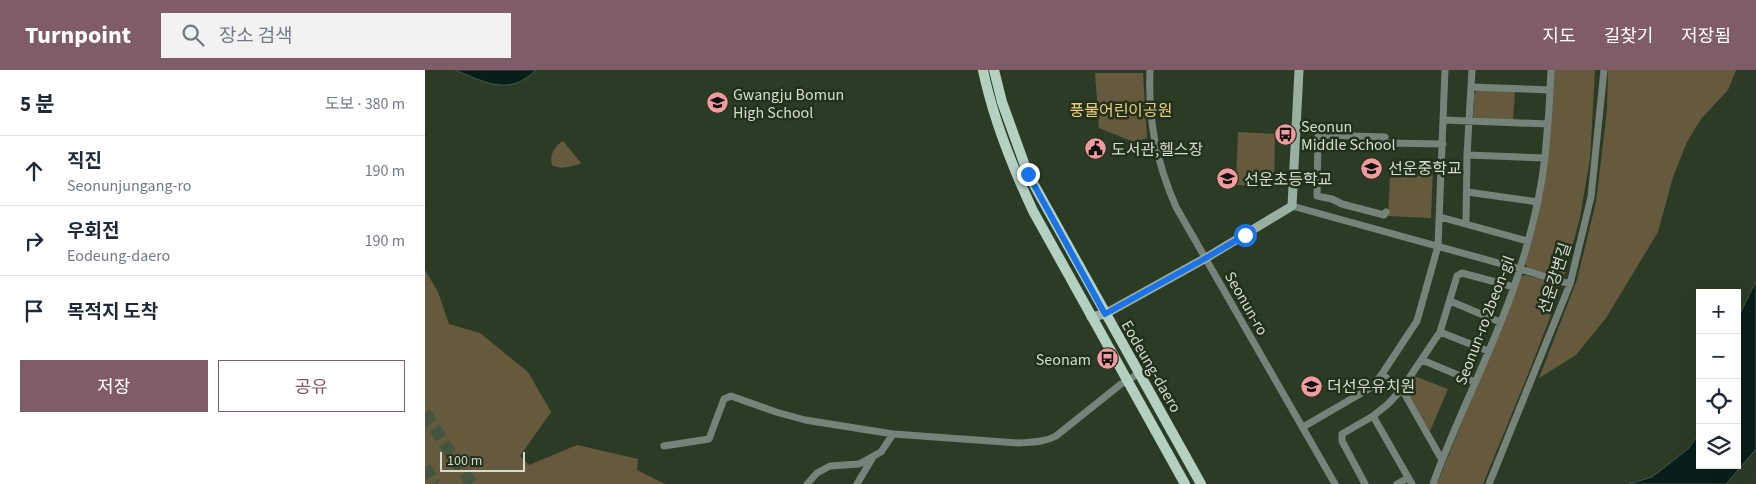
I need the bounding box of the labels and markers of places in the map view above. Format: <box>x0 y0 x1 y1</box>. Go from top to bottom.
place label: Gwangju Bomun High School <box>733 84 844 124</box>
school or university icon: Gwangju Bomun High School <box>705 91 729 115</box>
place label: Seonun Middle School <box>1301 116 1396 156</box>
bus stop icon: Seonun Middle School <box>1273 123 1297 147</box>
public building icon: 도서관,헬스장 <box>1083 137 1107 161</box>
place label: 도서관,헬스장 <box>1111 139 1204 161</box>
school or university icon: 선운중학교 <box>1360 156 1384 180</box>
place label: 선운중학교 <box>1388 158 1462 180</box>
school or university icon: 선운초등학교 <box>1216 167 1240 191</box>
place label: 선운초등학교 <box>1244 169 1332 191</box>
bus stop icon: Seonam <box>1095 347 1119 371</box>
place label: Seonam <box>1036 349 1091 371</box>
school or university icon: 더선우유치원 <box>1299 374 1323 398</box>
place label: 더선우유치원 <box>1327 376 1415 398</box>

